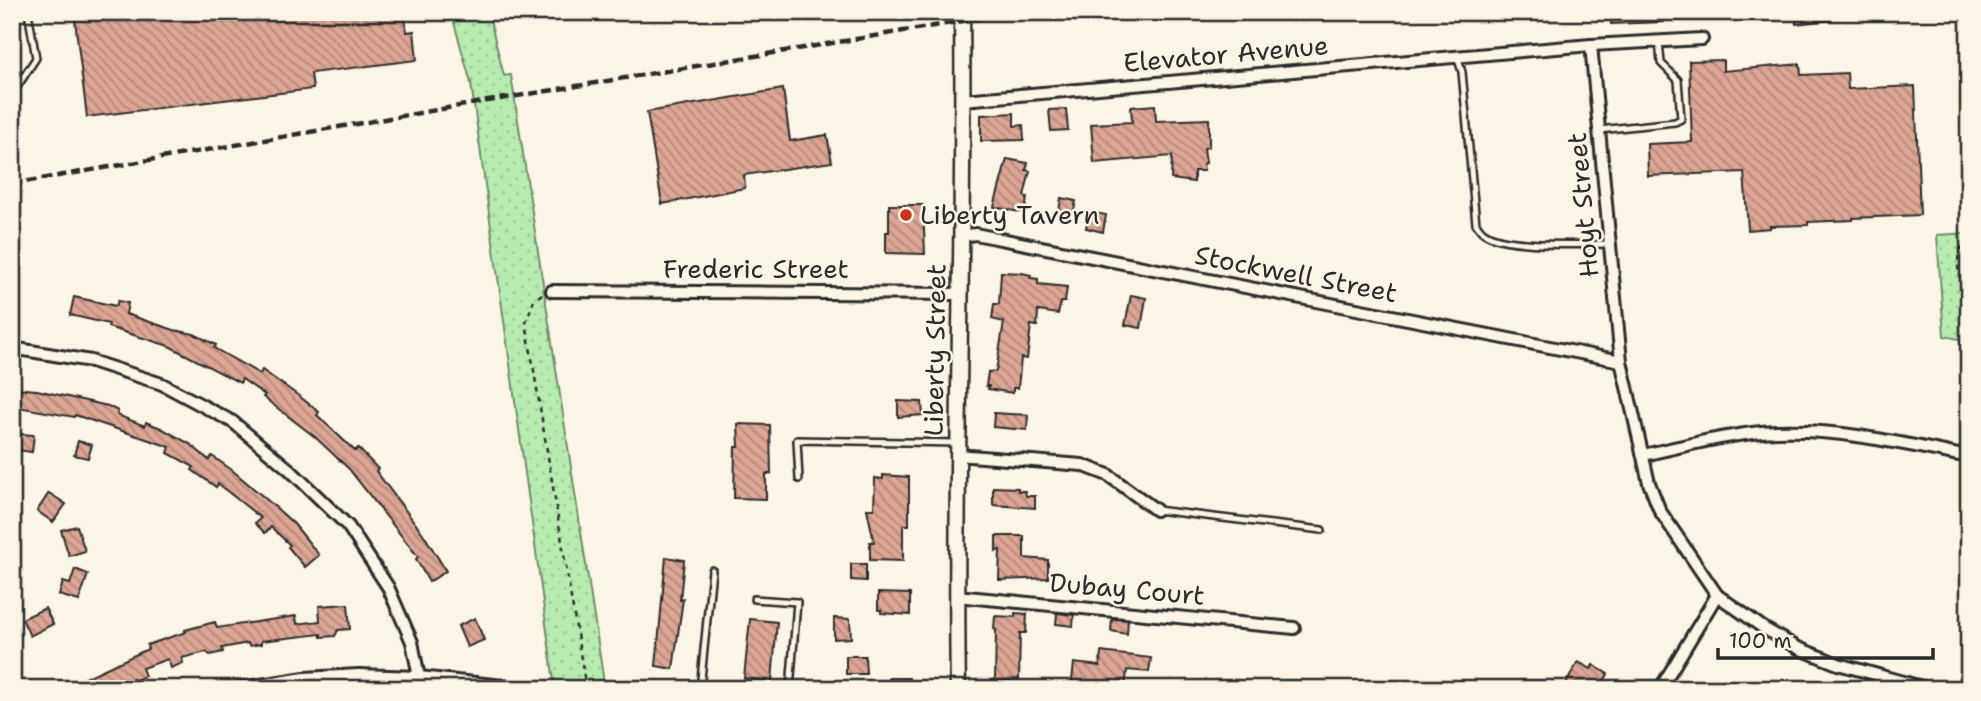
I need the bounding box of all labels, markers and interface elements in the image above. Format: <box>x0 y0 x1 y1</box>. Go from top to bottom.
street label: Elevator Avenue <box>1122 27 1330 80</box>
street label: Hoyt Street <box>1559 131 1606 279</box>
place label: Liberty Tavern <box>920 197 1099 232</box>
marker: Liberty Tavern <box>898 207 914 223</box>
street label: Stockwell Street <box>1192 237 1400 310</box>
street label: Frederic Street <box>663 251 849 286</box>
street label: Liberty Street <box>915 263 954 437</box>
street label: Dubay Court <box>1048 564 1206 613</box>
scale bar <box>1718 617 1934 661</box>
text: 100 m <box>1729 627 1792 655</box>

